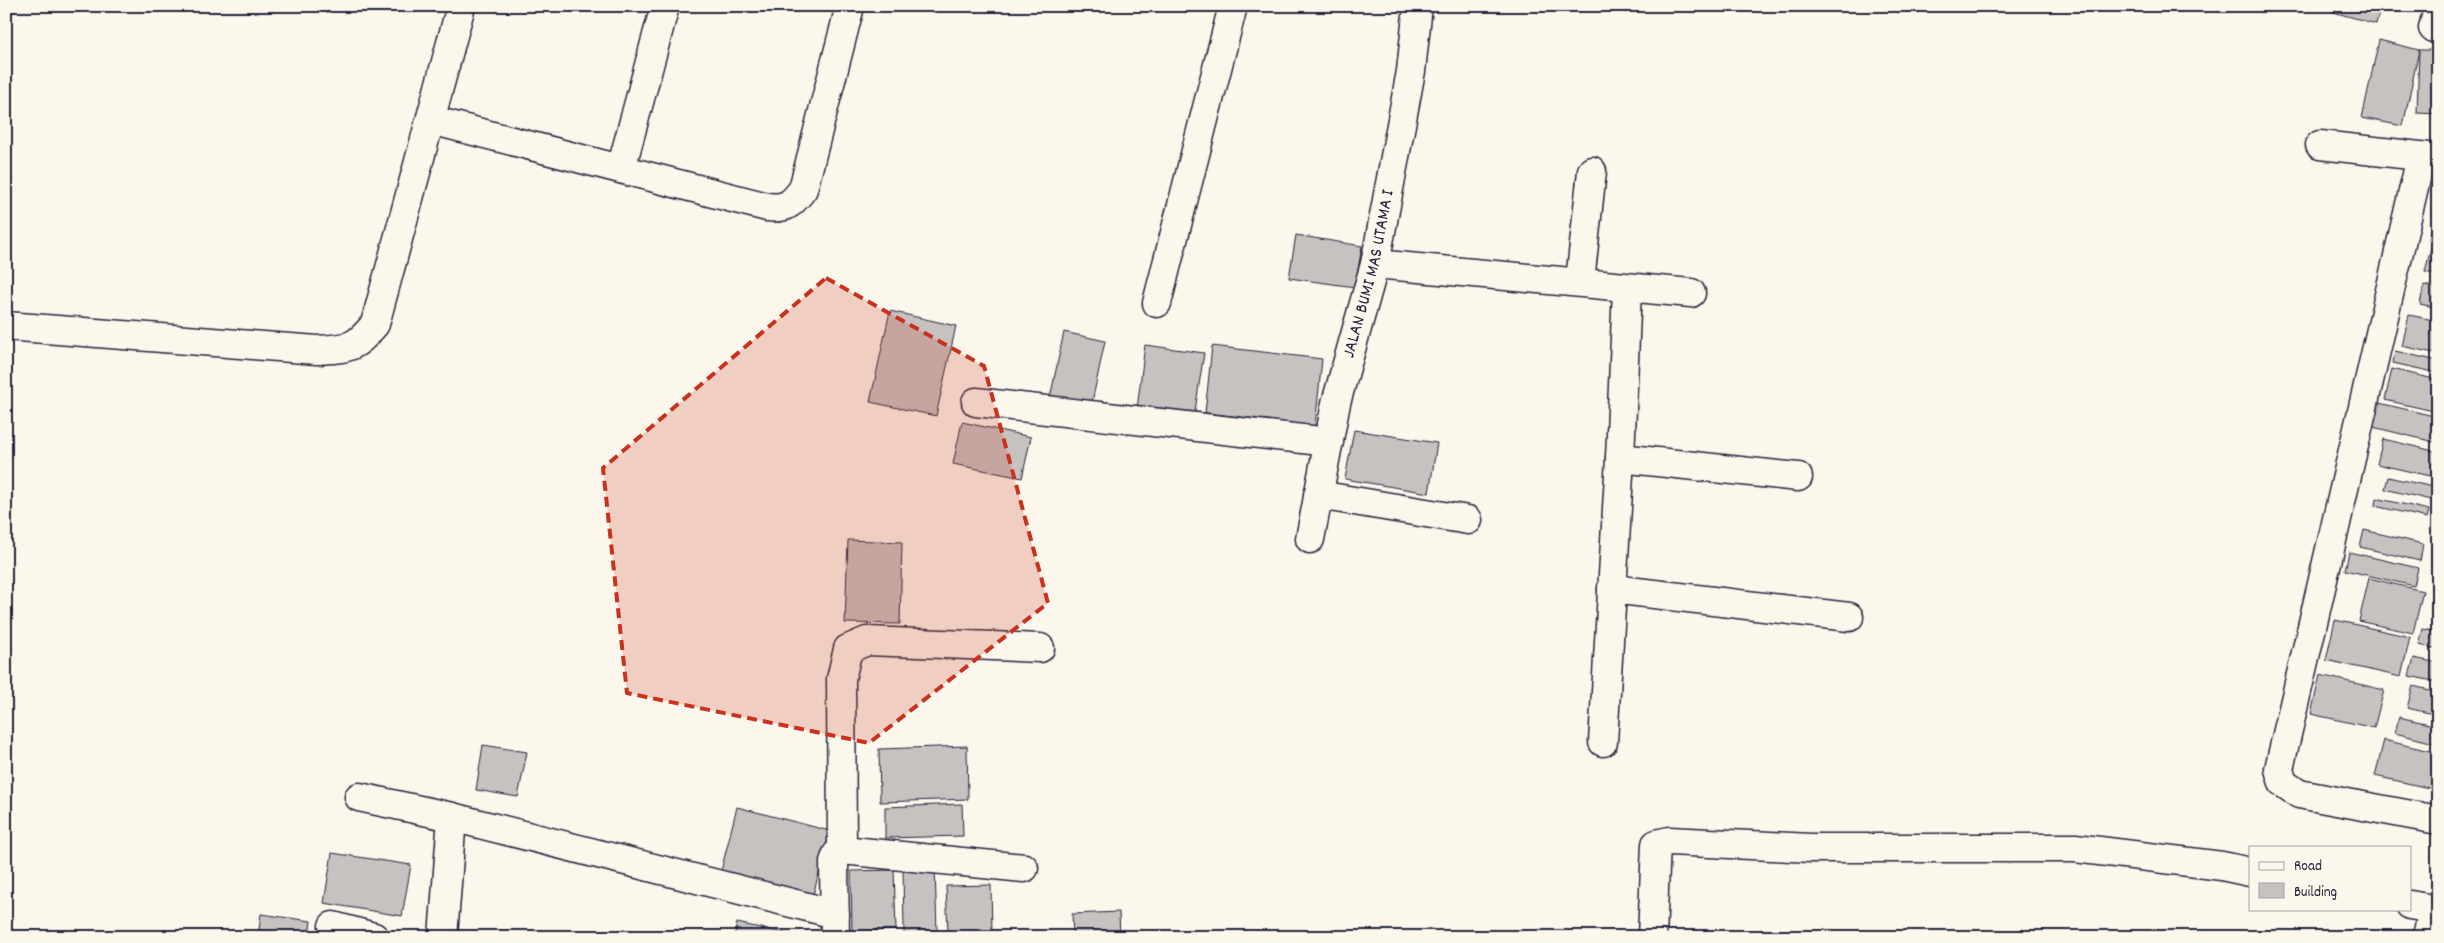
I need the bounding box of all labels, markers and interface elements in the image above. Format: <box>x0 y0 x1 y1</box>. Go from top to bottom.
street label: JALAN BUMI MAS UTAMA I <box>1337 187 1401 361</box>
legend <box>2249 846 2412 910</box>
text: Road <box>2294 856 2322 878</box>
text: Building <box>2294 882 2337 904</box>

